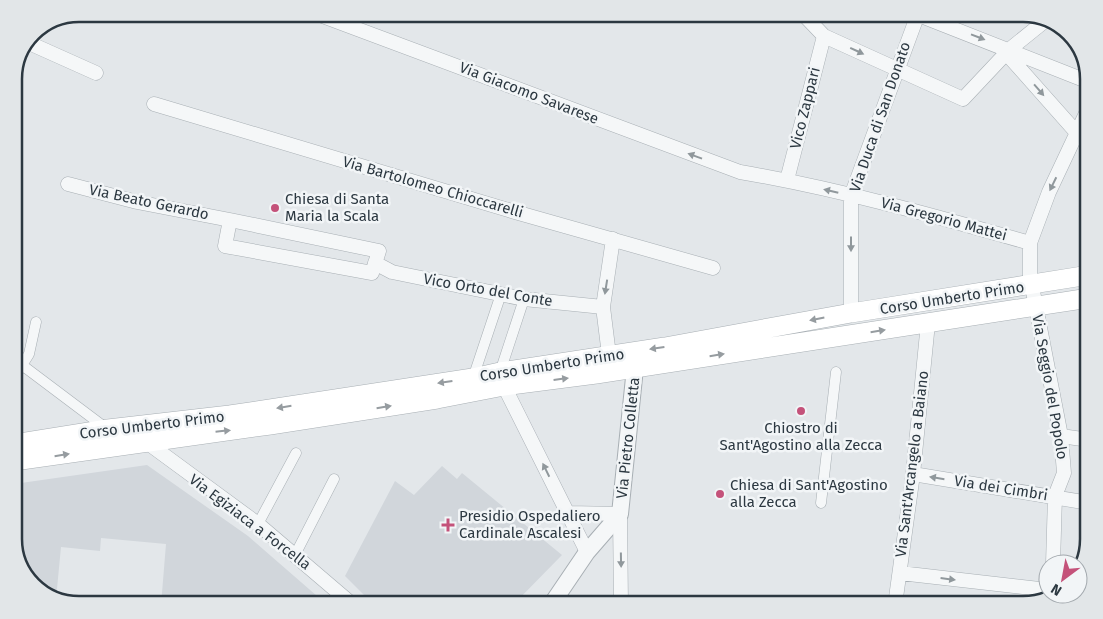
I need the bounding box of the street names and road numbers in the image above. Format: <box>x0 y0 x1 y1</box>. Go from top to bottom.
street label: Via Duca di San Donato <box>846 39 914 195</box>
street label: Via Giacomo Savarese <box>457 58 601 128</box>
street label: Vico Zappari <box>786 65 824 151</box>
street label: Via Bartolomeo Chioccarelli <box>341 153 525 221</box>
street label: Via Beato Gerardo <box>87 181 211 223</box>
street label: Via Gregorio Mattei <box>879 194 1009 244</box>
street label: Vico Orto del Conte <box>422 270 554 310</box>
street label: Corso Umberto Primo <box>879 278 1025 318</box>
street label: Via Seggio del Popolo <box>1028 313 1072 461</box>
street label: Corso Umberto Primo <box>479 345 625 385</box>
street label: Via Sant'Arcangelo a Baiano <box>892 370 932 558</box>
street label: Via Pietro Colletta <box>613 376 643 500</box>
street label: Corso Umberto Primo <box>79 407 225 443</box>
street label: Via Egiziaca a Forcella <box>186 470 314 574</box>
street label: Via dei Cimbri <box>953 472 1049 504</box>

